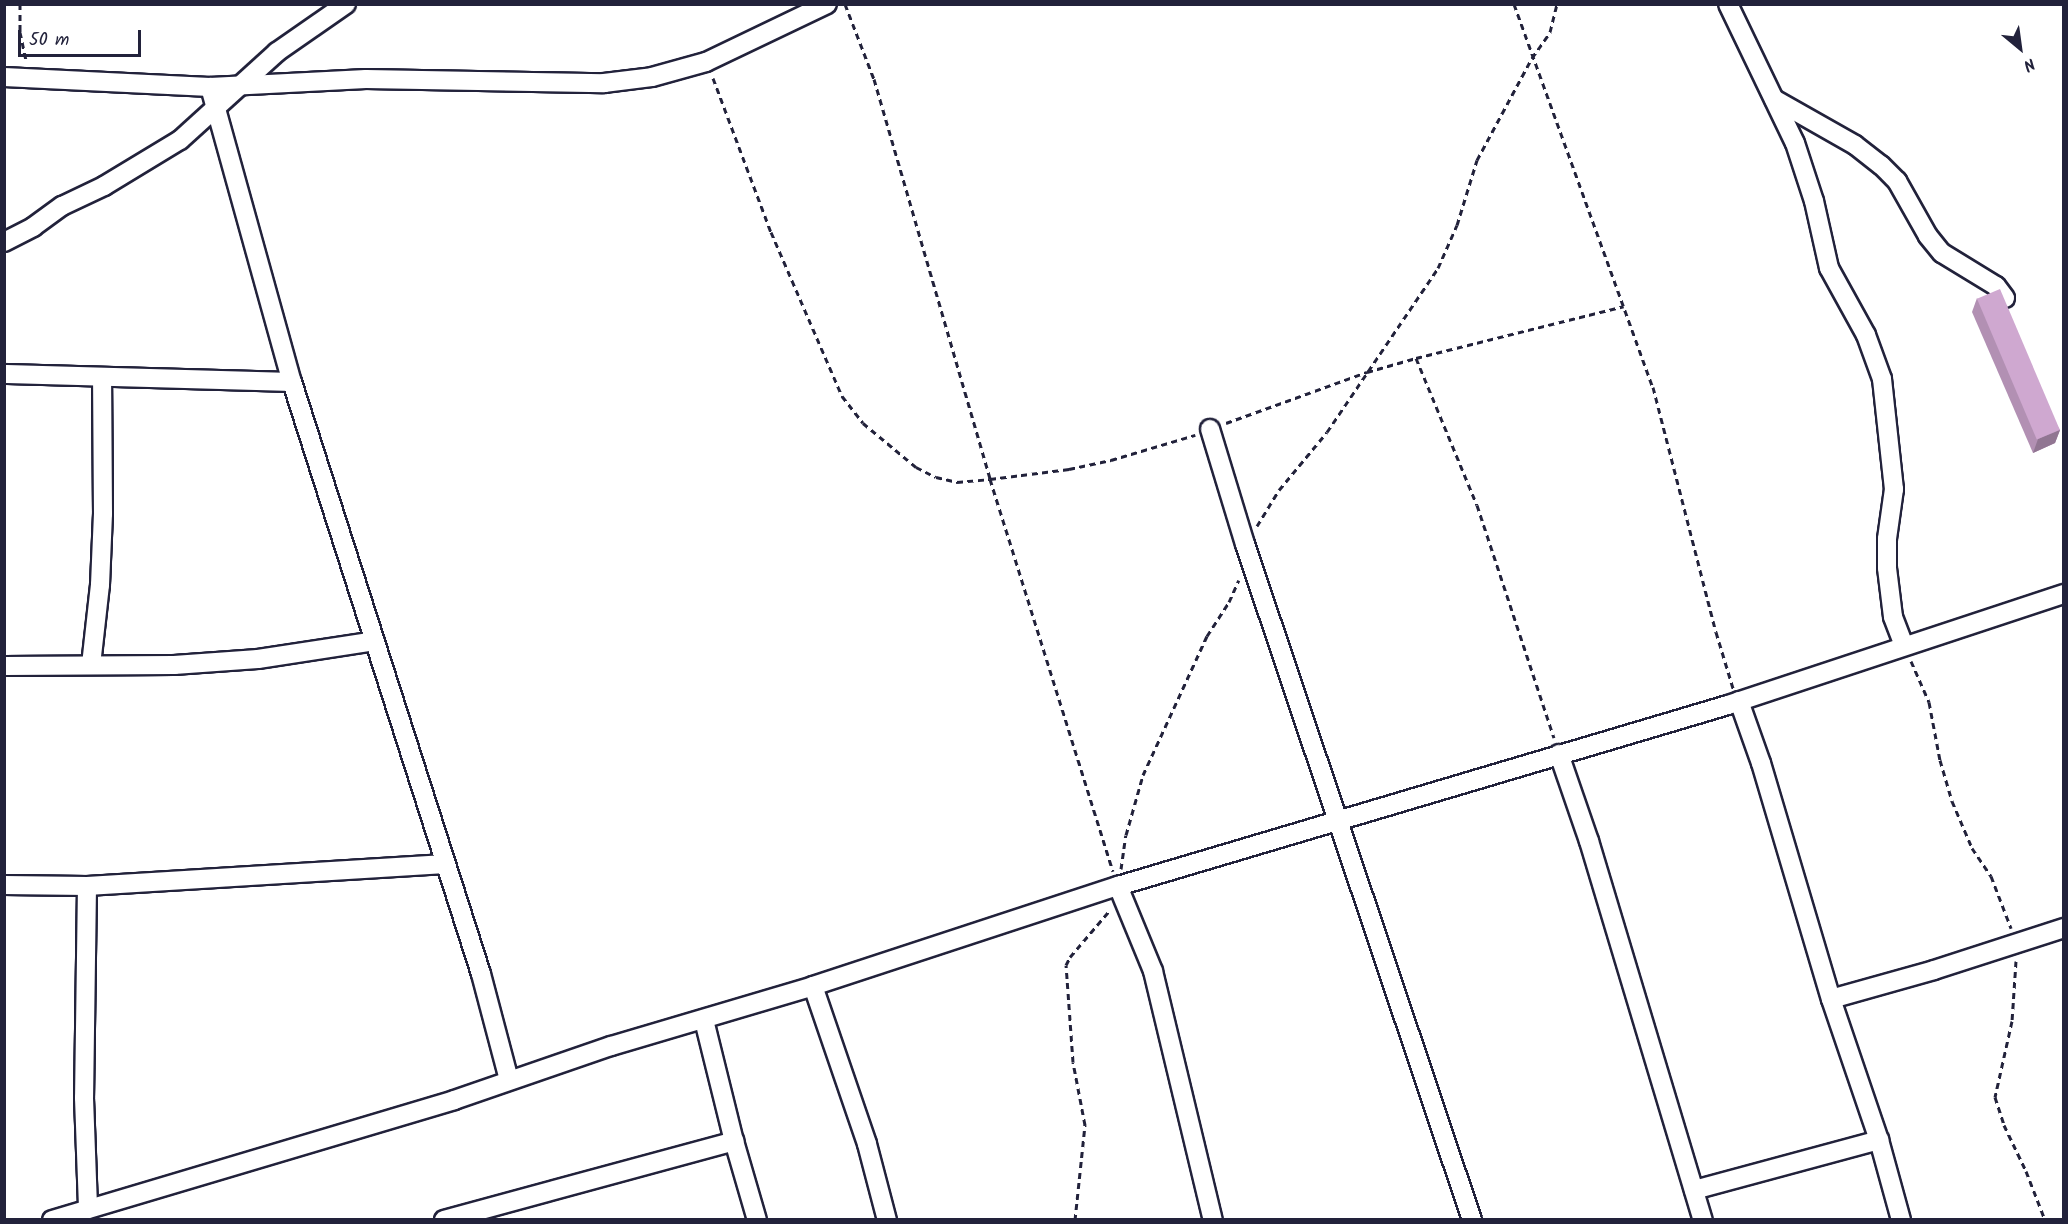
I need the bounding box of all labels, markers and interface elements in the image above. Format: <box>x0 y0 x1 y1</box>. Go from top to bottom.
scale bar <box>21 18 144 56</box>
north arrow <box>1990 18 2050 78</box>
text: 50 m <box>29 26 69 55</box>
text: N <box>2018 51 2039 78</box>

